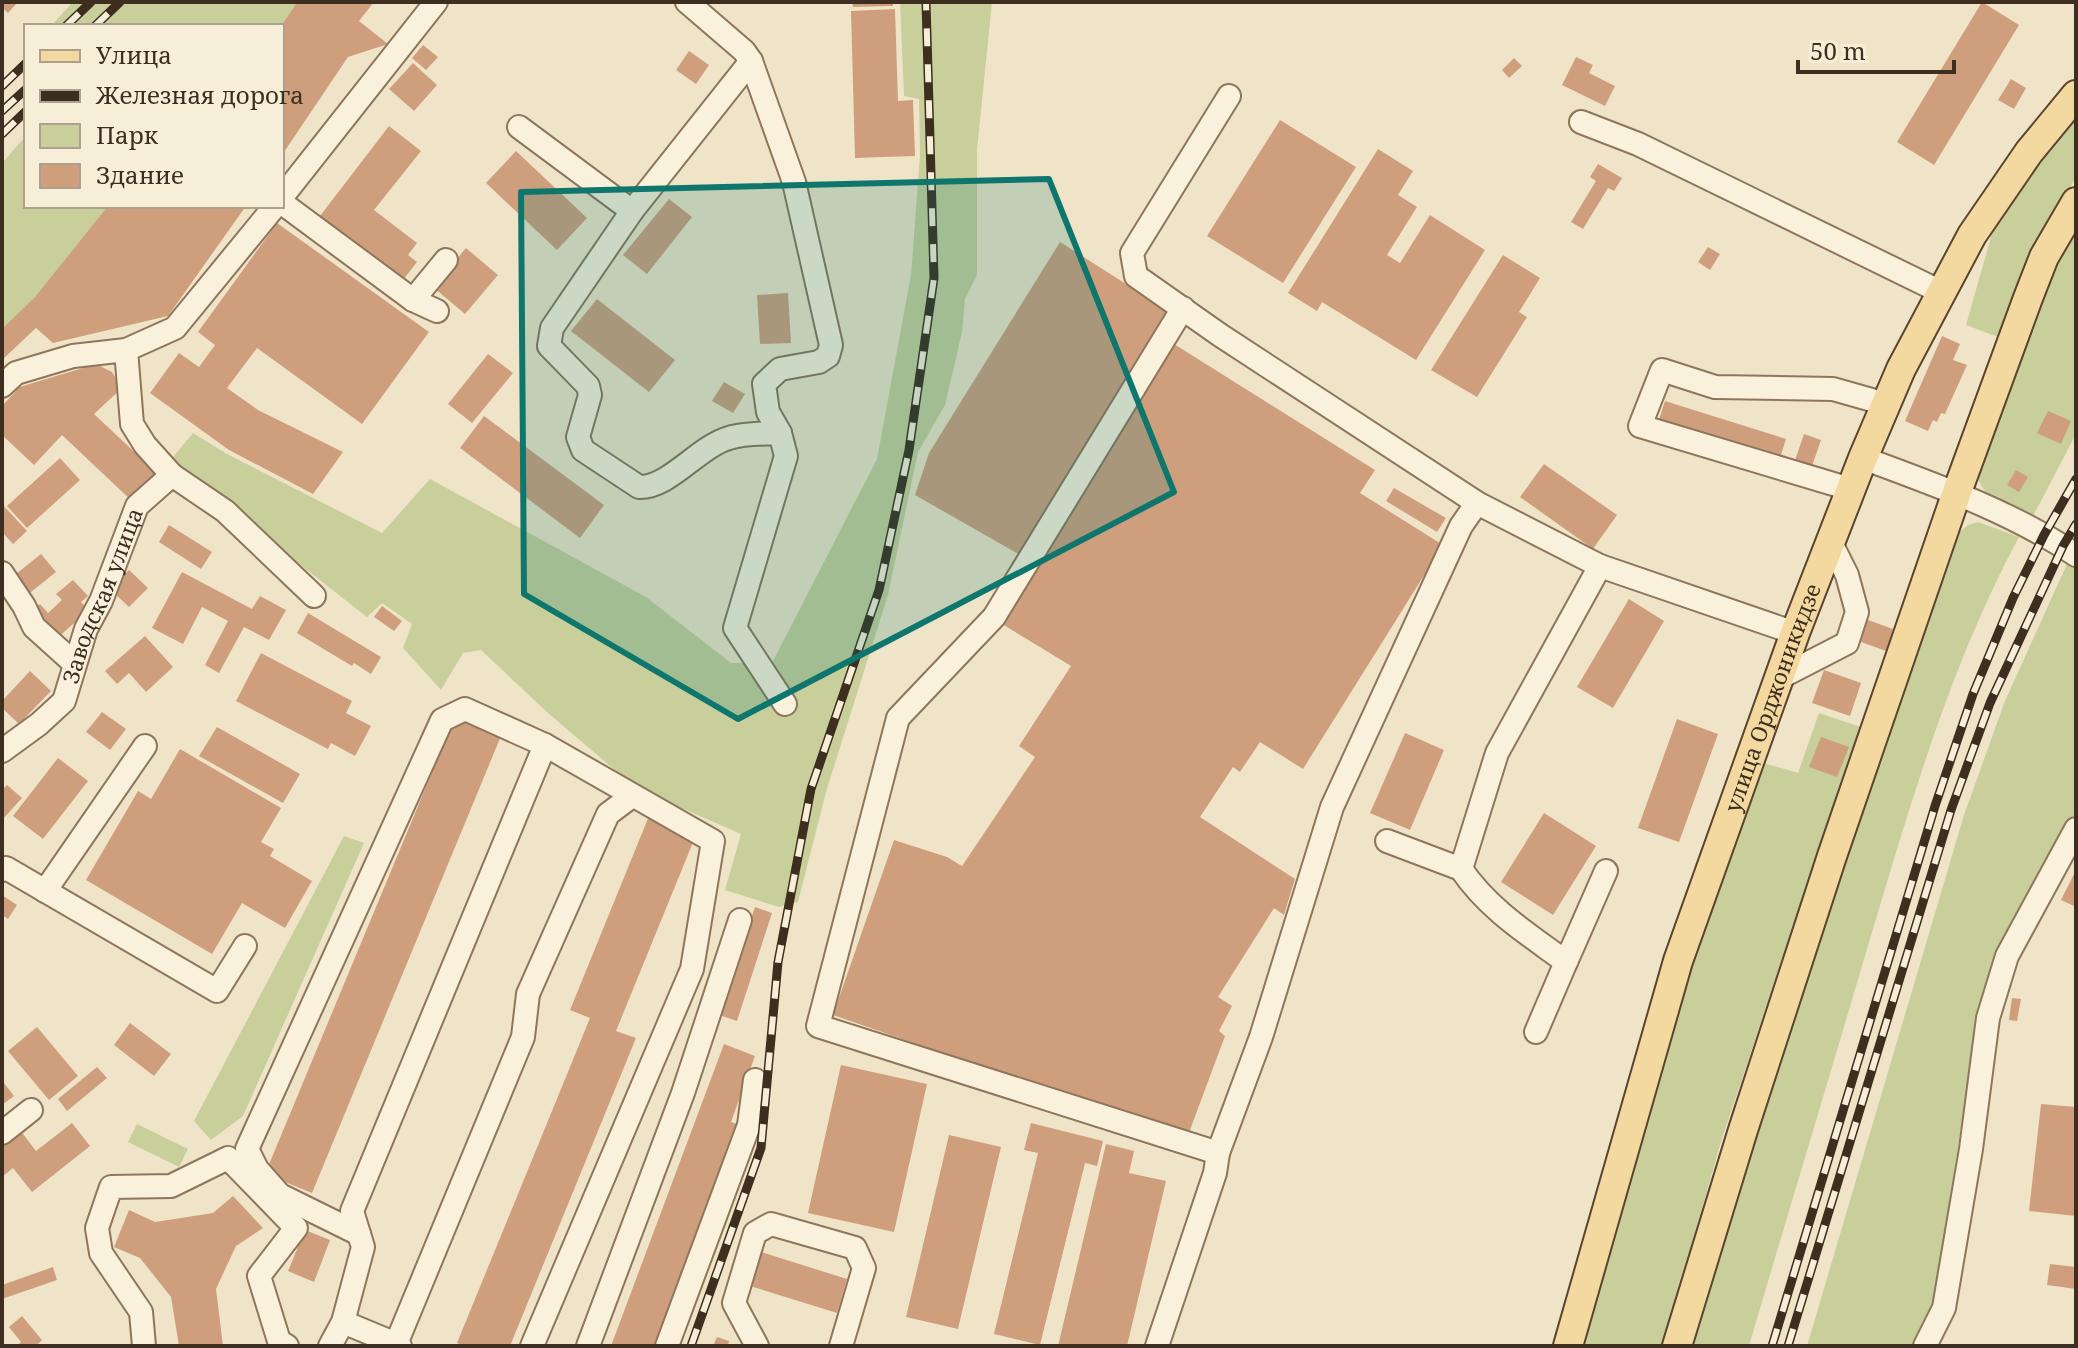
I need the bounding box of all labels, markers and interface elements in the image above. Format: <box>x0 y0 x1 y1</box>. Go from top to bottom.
legend <box>24 24 284 208</box>
scale bar <box>1798 24 1954 74</box>
text: 50 m <box>1810 34 1866 67</box>
text: Улица <box>96 38 172 71</box>
text: Железная дорога <box>95 78 304 111</box>
text: Парк <box>96 118 159 151</box>
text: Здание <box>96 158 184 191</box>
street label: Заводская улица <box>54 503 149 687</box>
street label: улица Орджоникидзе <box>1716 579 1827 816</box>

